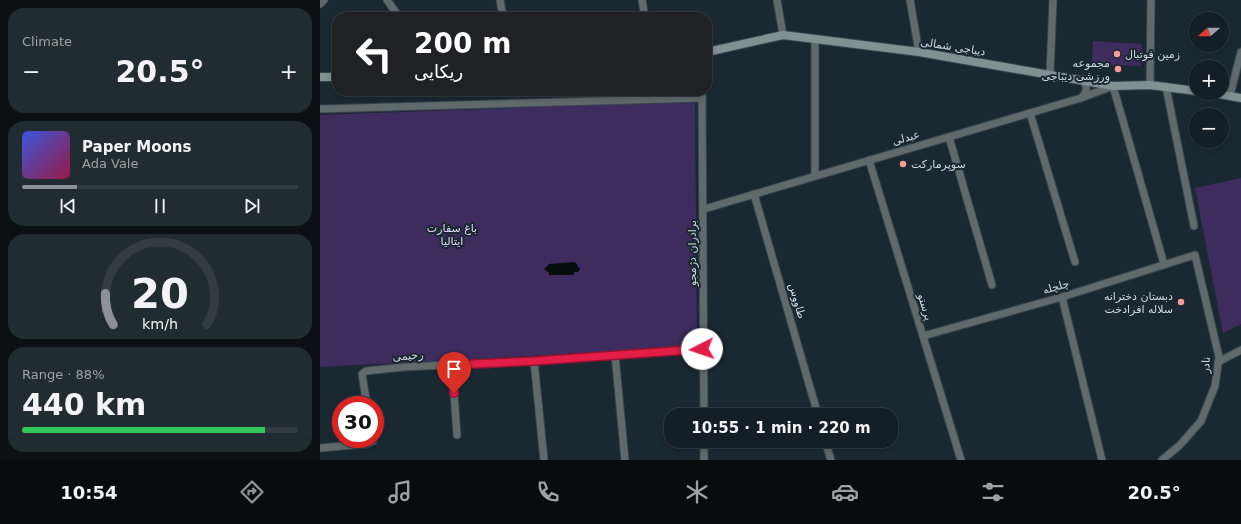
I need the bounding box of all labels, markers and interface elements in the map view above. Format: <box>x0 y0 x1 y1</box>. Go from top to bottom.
north arrow <box>1189 12 1229 52</box>
map controls <box>1189 12 1229 148</box>
text: 200 m <box>414 27 511 60</box>
icon: left <box>348 28 400 80</box>
text: Climate <box>22 34 72 49</box>
street label: دیباجی شمالی <box>920 35 986 59</box>
place label: زمین فوتبال <box>1125 48 1180 61</box>
marker: زمین فوتبال <box>1112 49 1122 59</box>
text: 20.5° <box>115 54 205 89</box>
place label: مجموعه ورزشی دیباجی <box>1042 57 1110 83</box>
text: − <box>22 59 40 84</box>
text: + <box>280 59 298 84</box>
button: + <box>1189 60 1229 100</box>
text: ریکایی <box>414 61 463 82</box>
marker: مجموعه ورزشی دیباجی <box>1113 64 1123 74</box>
button: − <box>1189 108 1229 148</box>
street label: عبدلی <box>891 128 921 148</box>
text: Paper Moons <box>82 138 191 156</box>
text: Ada Vale <box>82 156 138 171</box>
place label: سوپرمارکت <box>911 158 966 171</box>
marker: سوپرمارکت <box>898 159 908 169</box>
icon: previous <box>57 195 79 217</box>
icon: pause <box>149 195 171 217</box>
icon: next <box>241 195 263 217</box>
street label: برادران دژمجو <box>686 220 699 287</box>
park label: باغ سفارت ایتالیا <box>427 222 477 248</box>
text: 20 <box>131 268 189 317</box>
street label: چلچله <box>1041 277 1071 297</box>
street label: طاووس <box>786 282 808 320</box>
place label: دبستان دخترانه سلاله افرادخت <box>1104 290 1173 316</box>
street label: پرستو <box>914 291 935 322</box>
marker: دبستان دخترانه سلاله افرادخت <box>1176 297 1186 307</box>
text: km/h <box>142 315 178 331</box>
position arrow <box>681 328 723 370</box>
street label: رحیمی <box>392 348 424 364</box>
pin <box>437 352 471 393</box>
street label: نادر <box>1199 356 1213 375</box>
icon: arrive <box>443 358 465 380</box>
text: Range · 88% <box>22 367 105 382</box>
text: 440 km <box>22 387 146 422</box>
speed limit sign: 30 <box>332 396 384 448</box>
text: 10:55 · 1 min · 220 m <box>691 419 871 437</box>
icon: directions <box>238 478 266 506</box>
icon: music <box>386 478 414 506</box>
icon: phone <box>534 478 562 506</box>
icon: climate <box>683 478 711 506</box>
icon: car <box>831 478 859 506</box>
icon: filters <box>979 478 1007 506</box>
text: 10:54 <box>60 482 117 503</box>
text: 20.5° <box>1127 482 1181 503</box>

